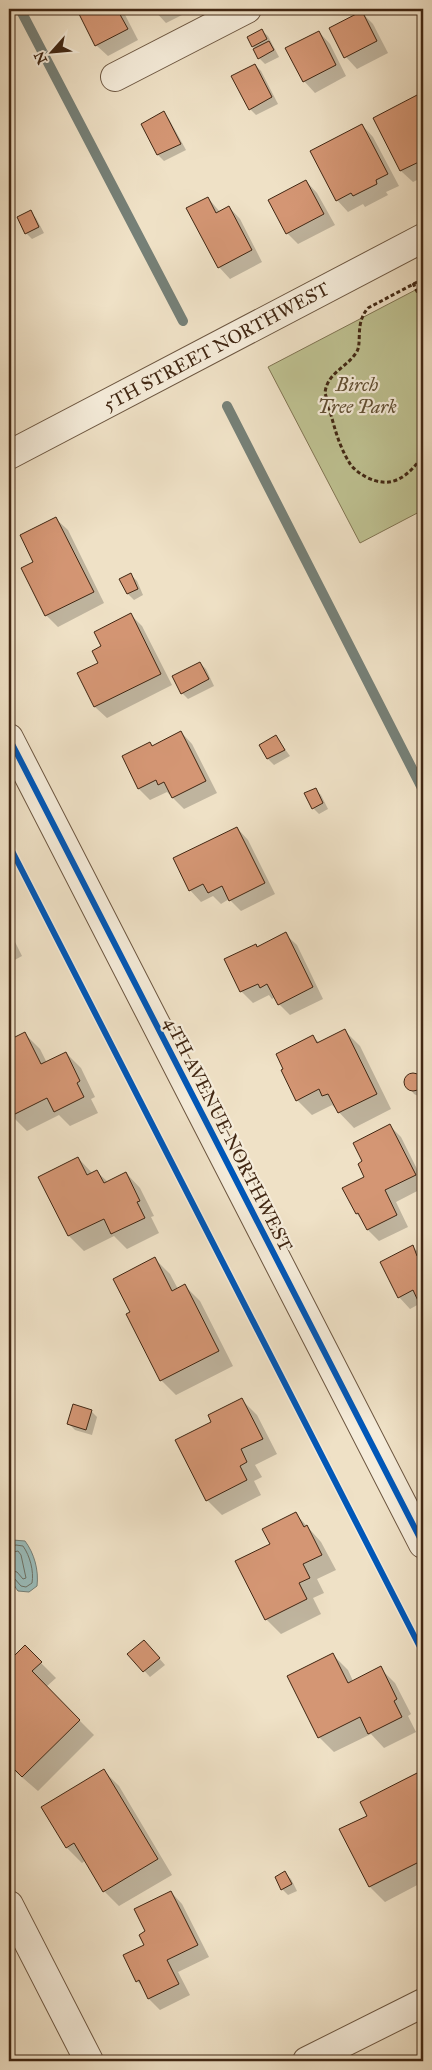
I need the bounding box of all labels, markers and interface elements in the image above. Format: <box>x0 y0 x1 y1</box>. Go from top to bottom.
north arrow <box>28 28 78 78</box>
text: N <box>31 48 51 67</box>
street label: 5TH STREET NORTHWEST <box>99 277 333 416</box>
park label: Birch Tree Park <box>317 373 397 418</box>
street label: 4TH AVENUE NORTHWEST <box>159 1013 298 1255</box>

